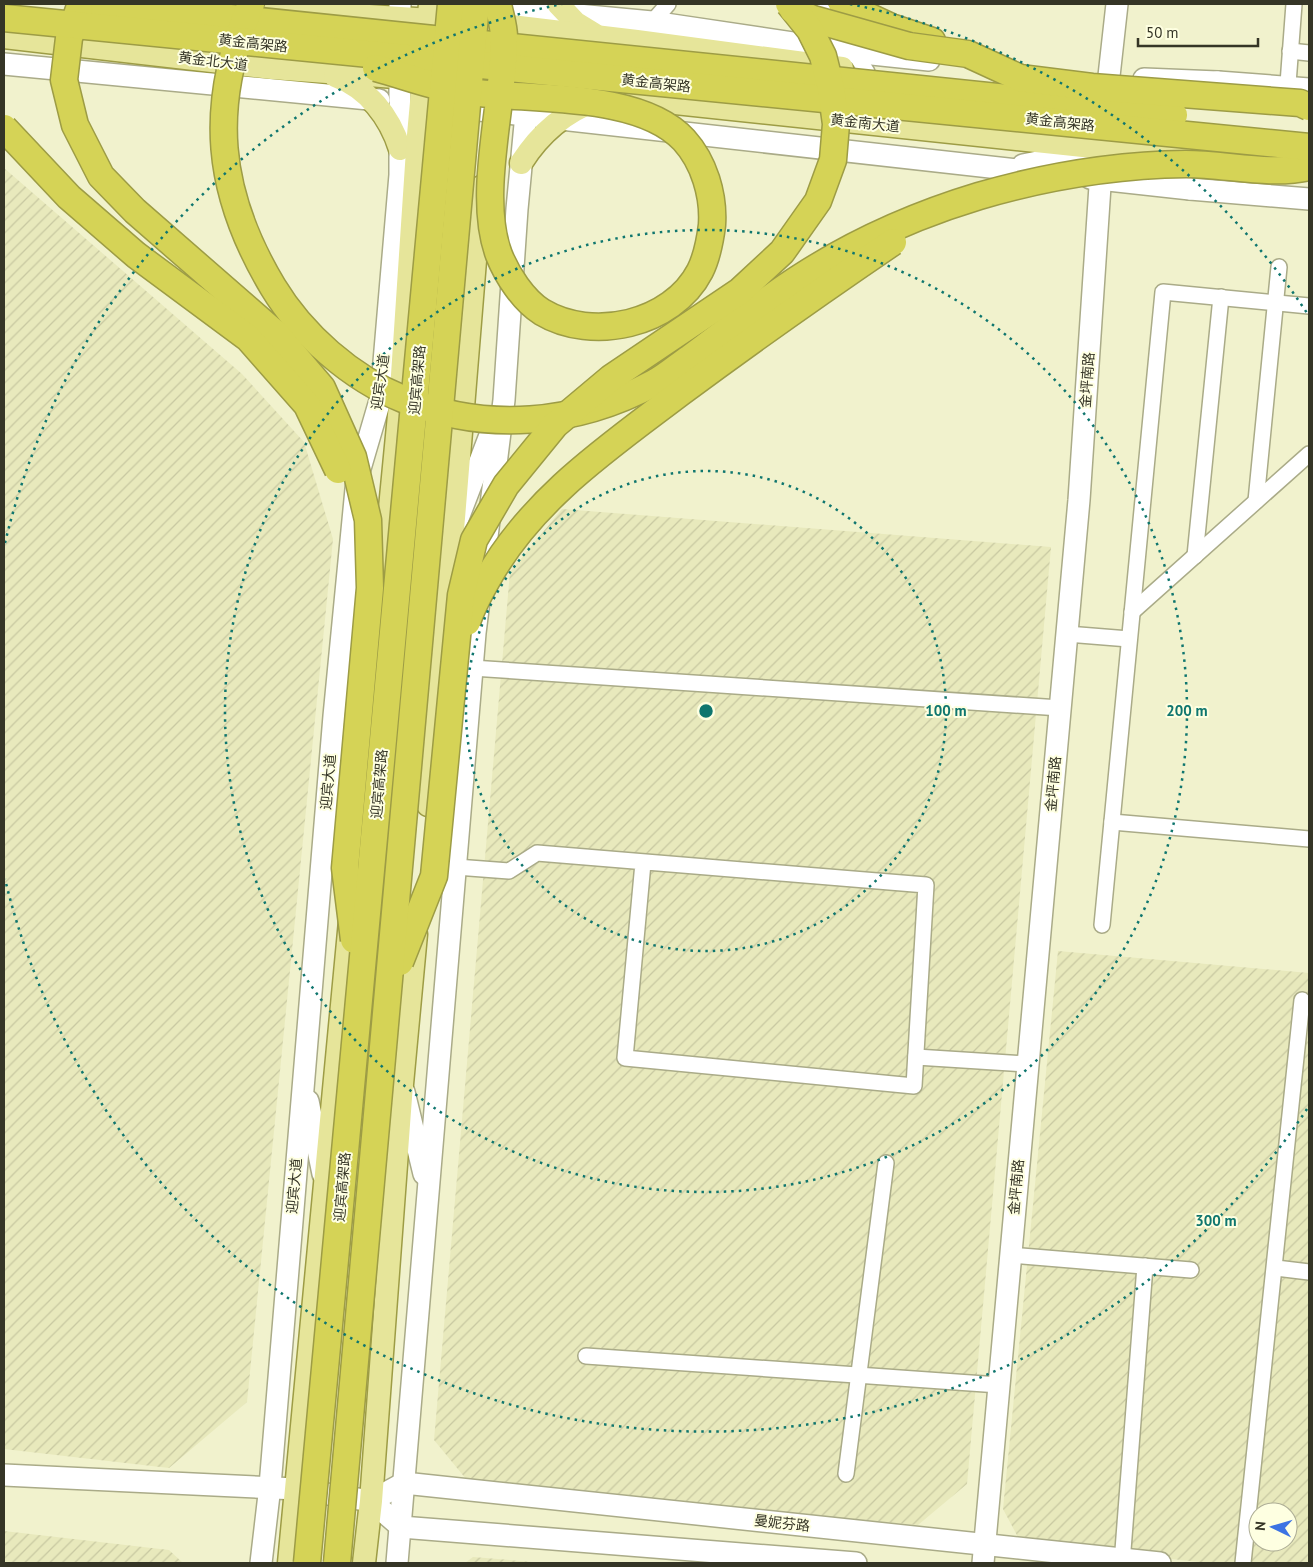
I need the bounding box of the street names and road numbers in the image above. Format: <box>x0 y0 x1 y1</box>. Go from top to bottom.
street label: 黄金高架路 <box>217 30 289 56</box>
street label: 黄金北大道 <box>177 48 249 74</box>
street label: 黄金高架路 <box>620 70 692 96</box>
street label: 黄金高架路 <box>1024 109 1096 135</box>
street label: 黄金南大道 <box>829 110 901 136</box>
street label: 迎宾高架路 <box>405 344 429 416</box>
street label: 金坪南路 <box>1076 351 1098 409</box>
street label: 迎宾大道 <box>367 353 393 411</box>
street label: 迎宾高架路 <box>367 748 391 820</box>
street label: 迎宾大道 <box>317 753 339 811</box>
street label: 金坪南路 <box>1042 755 1064 813</box>
street label: 迎宾高架路 <box>330 1151 354 1223</box>
street label: 迎宾大道 <box>283 1157 305 1215</box>
street label: 金坪南路 <box>1005 1158 1027 1216</box>
street label: 曼妮芬路 <box>753 1511 811 1535</box>

